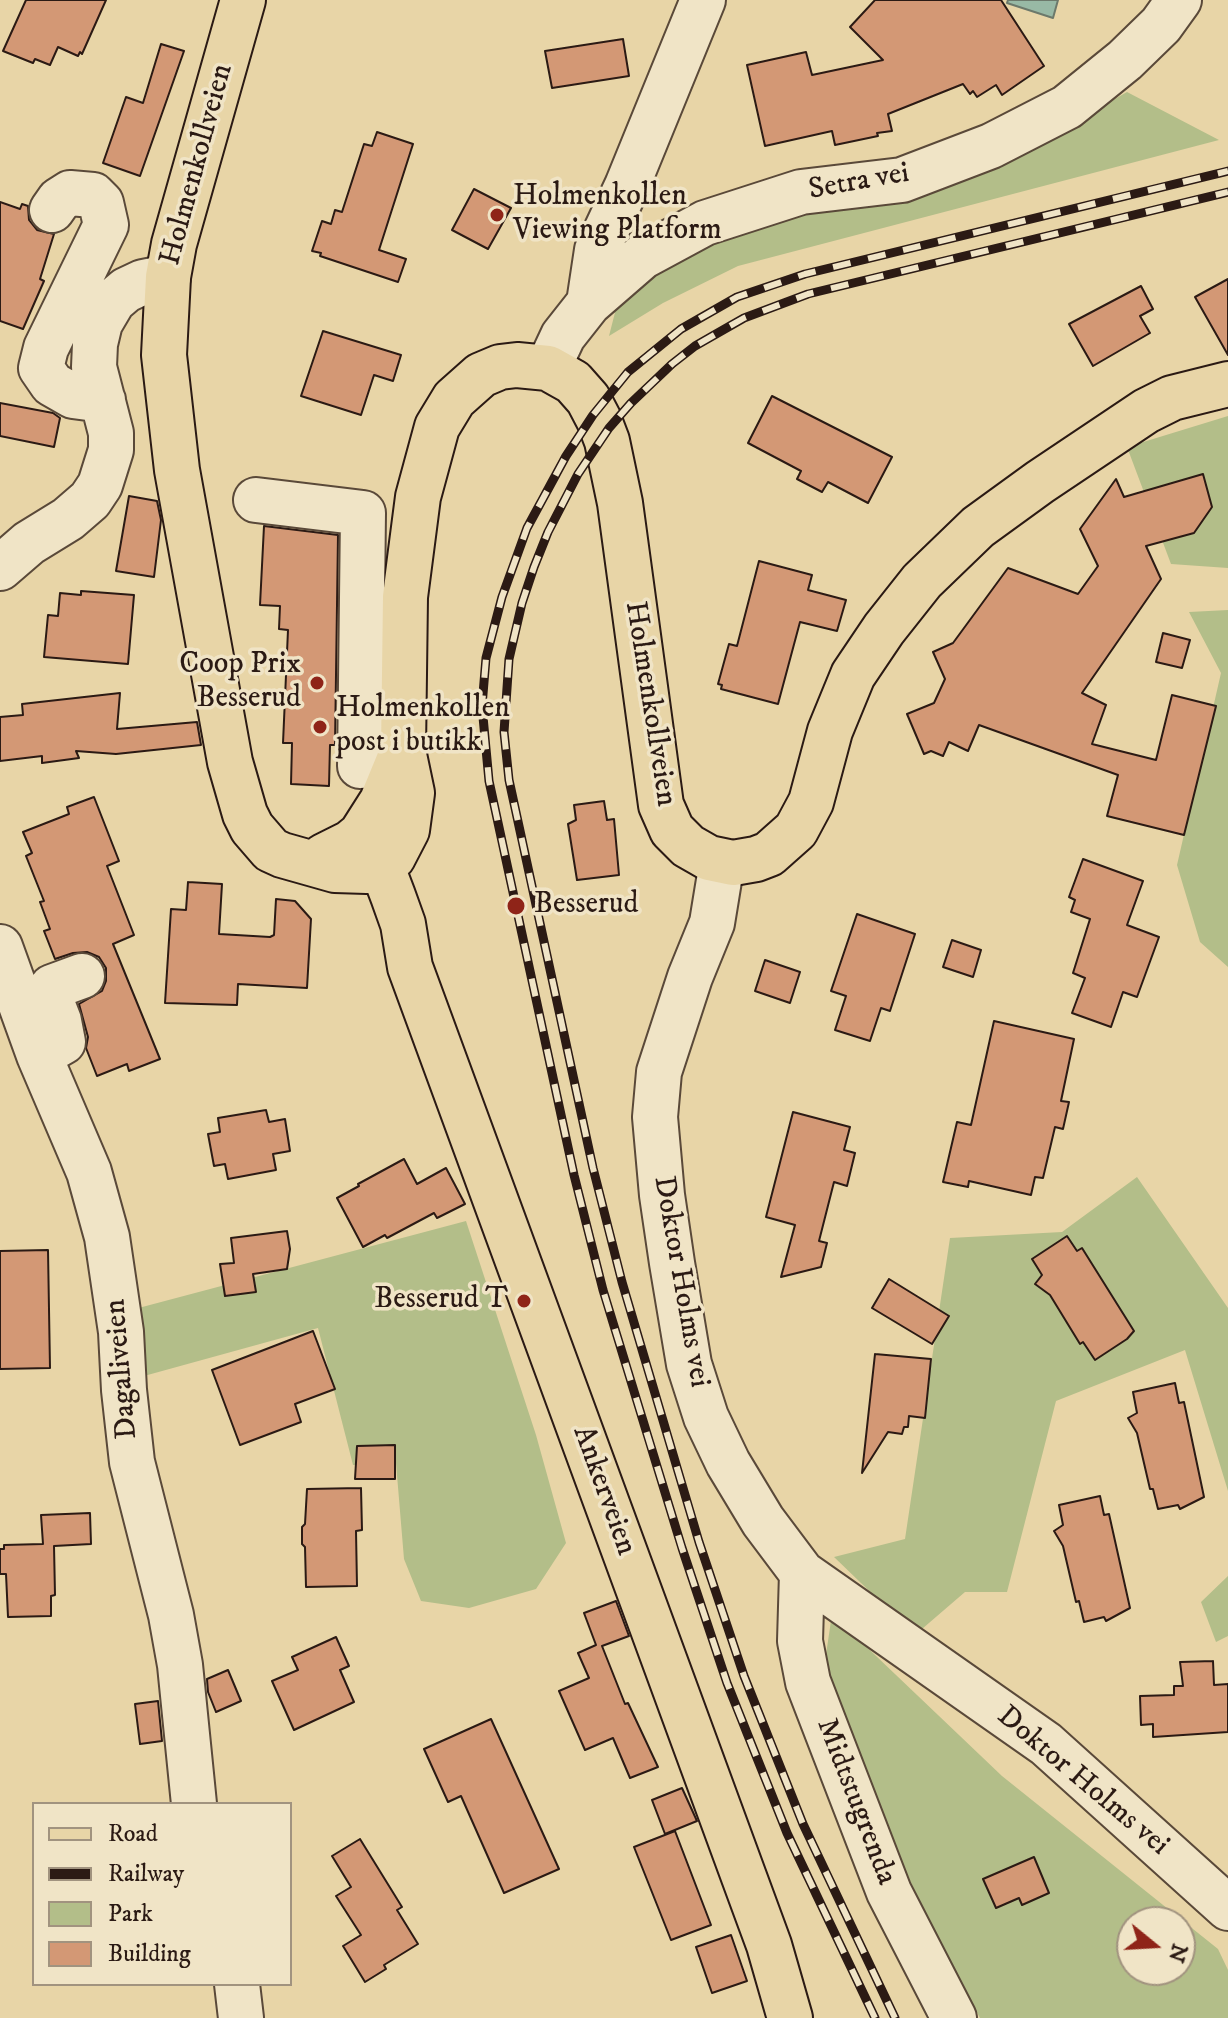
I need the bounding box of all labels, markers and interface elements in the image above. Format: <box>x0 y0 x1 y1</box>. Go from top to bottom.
street label: Holmenkollveien <box>154 60 242 270</box>
street label: Setra vei <box>806 156 912 210</box>
place label: Holmenkollen Viewing Platform <box>513 180 722 250</box>
marker: Holmenkollen Viewing Platform <box>488 206 506 224</box>
street label: Holmenkollveien <box>615 599 683 809</box>
place label: Coop Prix Besserud <box>179 648 301 718</box>
marker: Coop Prix Besserud <box>308 674 326 692</box>
place label: Holmenkollen post i butikk <box>336 692 510 762</box>
marker: Holmenkollen post i butikk <box>311 718 329 736</box>
place label: Besserud <box>534 888 638 924</box>
marker: Besserud <box>505 895 527 917</box>
street label: Doktor Holms vei <box>644 1174 716 1390</box>
place label: Besserud T <box>374 1283 508 1319</box>
marker: Besserud T <box>515 1292 533 1310</box>
street label: Dagaliveien <box>99 1297 147 1441</box>
street label: Ankerveien <box>563 1422 643 1560</box>
street label: Doktor Holms vei <box>989 1700 1175 1864</box>
street label: Midtstugrenda <box>807 1714 903 1890</box>
legend <box>32 1802 292 1986</box>
text: Road <box>108 1819 158 1849</box>
text: Railway <box>108 1859 184 1889</box>
text: Park <box>108 1899 153 1929</box>
north arrow <box>1116 1906 1196 1986</box>
text: Building <box>108 1939 191 1969</box>
text: N <box>1162 1940 1193 1966</box>

